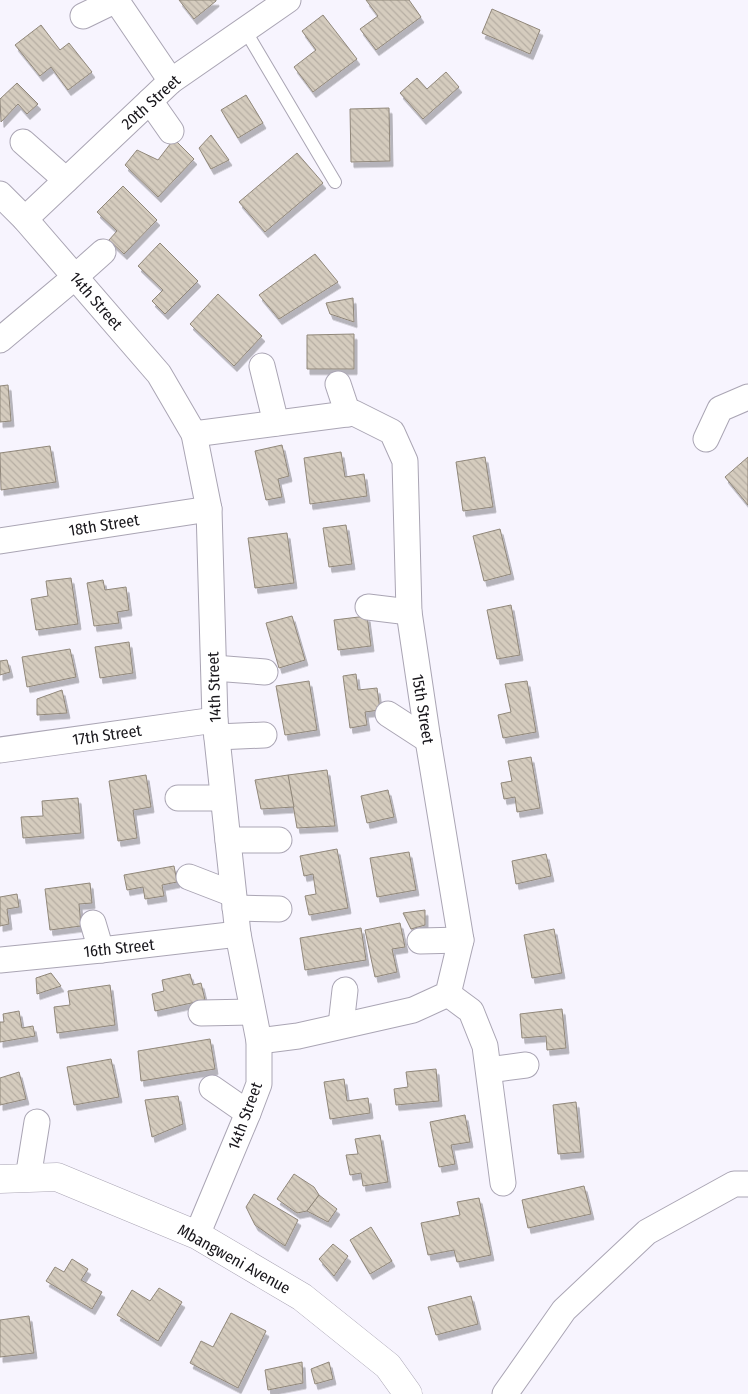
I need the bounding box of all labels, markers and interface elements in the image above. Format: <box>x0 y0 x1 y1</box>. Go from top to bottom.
street label: 20th Street <box>118 70 185 133</box>
street label: 14th Street <box>66 268 127 335</box>
street label: 18th Street <box>67 510 141 540</box>
street label: 14th Street <box>203 651 225 723</box>
street label: 15th Street <box>408 673 438 746</box>
street label: 17th Street <box>71 721 143 749</box>
street label: 16th Street <box>83 935 156 961</box>
street label: 14th Street <box>224 1079 266 1152</box>
street label: Mbangweni Avenue <box>174 1220 294 1298</box>

